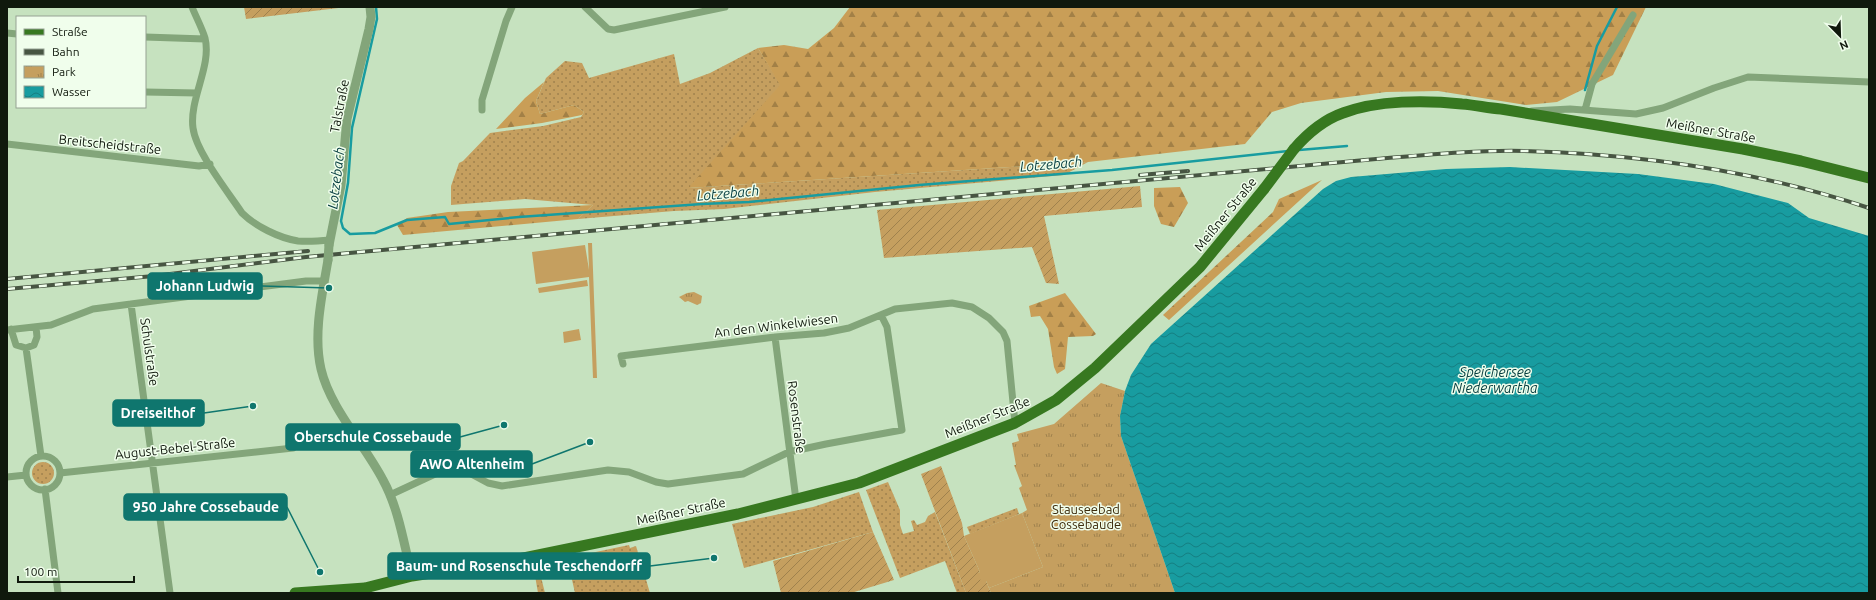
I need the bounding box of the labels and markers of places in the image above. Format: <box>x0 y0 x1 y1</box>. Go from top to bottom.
callout: Johann Ludwig <box>148 273 262 299</box>
callout: Dreiseithof <box>113 400 204 426</box>
callout: Oberschule Cossebaude <box>286 424 460 450</box>
callout: AWO Altenheim <box>411 451 532 477</box>
callout: 950 Jahre Cossebaude <box>124 494 287 520</box>
callout: Baum- und Rosenschule Teschendorff <box>388 553 650 579</box>

